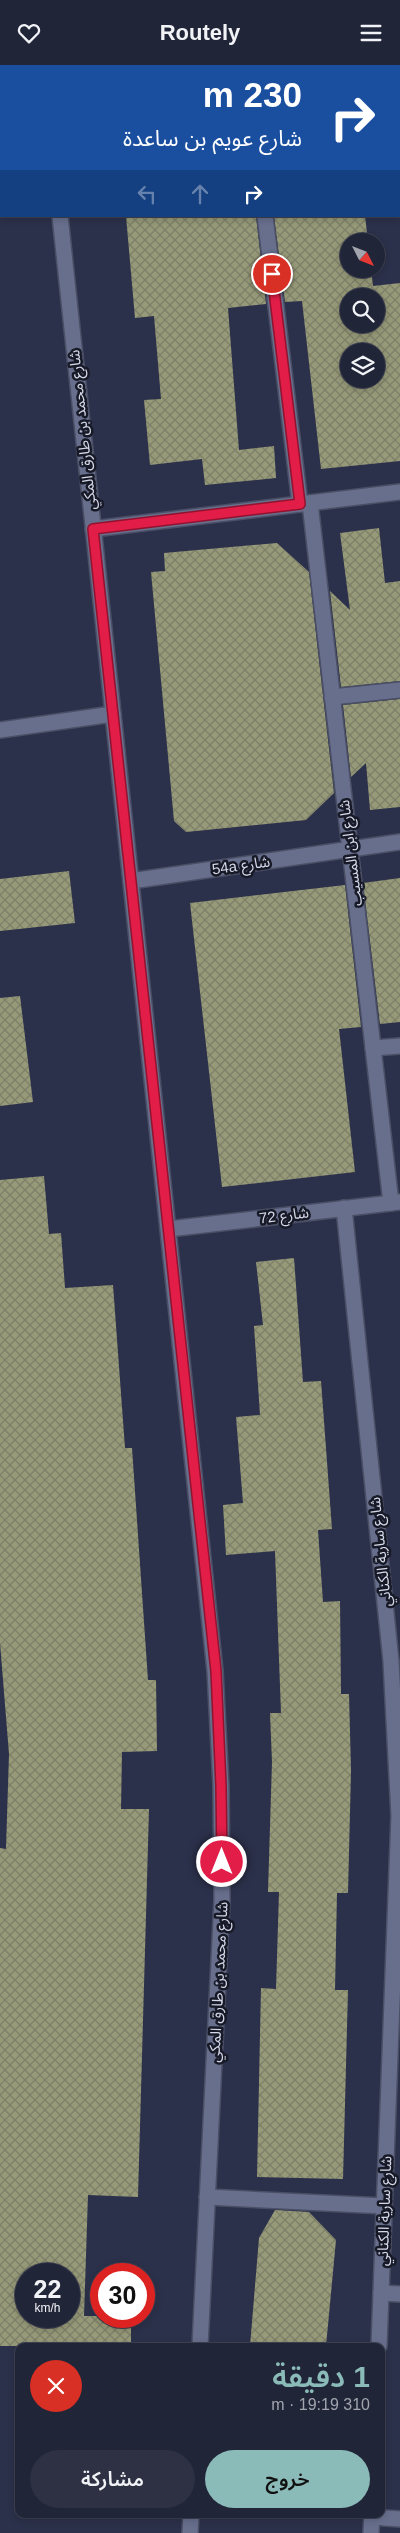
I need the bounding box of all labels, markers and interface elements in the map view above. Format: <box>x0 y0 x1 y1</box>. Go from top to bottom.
icon: heart <box>15 19 43 47</box>
icon: menu <box>357 19 385 47</box>
text: Routely <box>160 20 240 45</box>
text: 230 m <box>203 75 302 114</box>
icon: right <box>320 85 385 150</box>
text: شارع عويم بن ساعدة <box>123 126 302 151</box>
icon: left <box>133 180 161 208</box>
icon: ahead <box>186 180 214 208</box>
icon: right <box>239 180 267 208</box>
north arrow <box>340 233 385 277</box>
map controls <box>340 233 385 388</box>
pin <box>251 253 293 295</box>
icon: arrive <box>258 260 286 288</box>
button: search <box>340 288 385 333</box>
button: layers <box>340 343 385 388</box>
street label: شارع محمد بن طارق المكي <box>65 348 103 511</box>
street label: شارع ابن المسيب <box>335 798 369 907</box>
street label: 54a شارع <box>211 852 272 881</box>
street label: شارع 72 <box>258 1203 311 1230</box>
street label: شارع سارية الكناني <box>366 1496 398 1608</box>
position arrow <box>195 1835 247 1887</box>
street label: شارع محمد بن طارق المكي <box>205 1901 235 2063</box>
street label: شارع سارية الكناني <box>374 2155 398 2267</box>
speed limit sign: 30 <box>90 2263 155 2328</box>
text: 22 <box>34 2275 61 2303</box>
text: km/h <box>34 2301 61 2315</box>
button: close <box>30 2360 82 2412</box>
text: 1 دقيقة <box>272 2360 370 2393</box>
text: 310 m · 19:19 <box>271 2396 370 2413</box>
button: مشاركة <box>30 2450 195 2508</box>
button: خروج <box>205 2450 370 2508</box>

